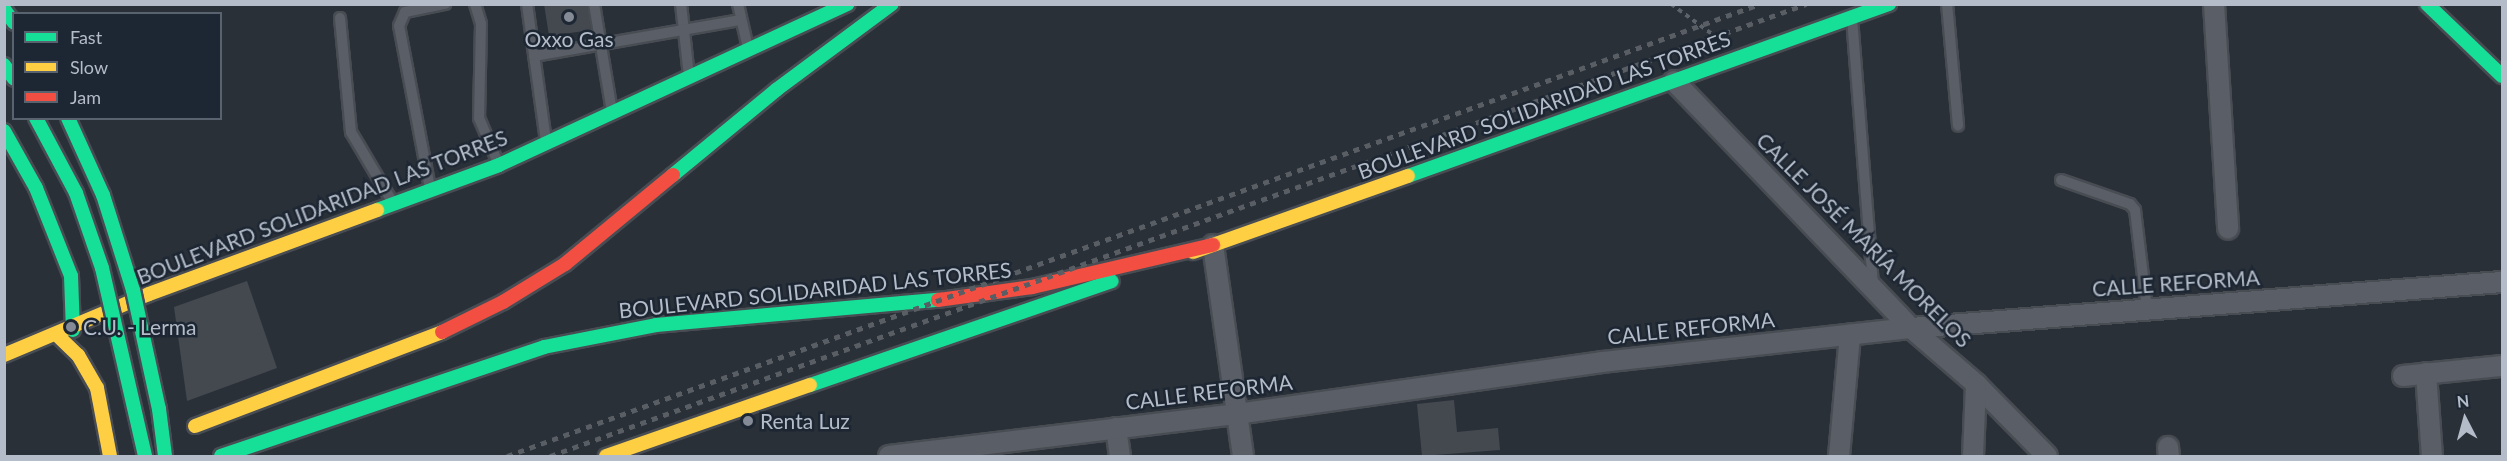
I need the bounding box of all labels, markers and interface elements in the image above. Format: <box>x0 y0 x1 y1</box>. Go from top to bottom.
marker: Oxxo Gas <box>562 10 576 24</box>
legend <box>12 12 222 120</box>
text: Fast <box>70 26 102 48</box>
place label: Oxxo Gas <box>524 26 614 52</box>
street label: BOULEVARD SOLIDARIDAD LAS TORRES <box>1354 26 1734 184</box>
text: Slow <box>70 56 108 78</box>
text: Jam <box>70 86 101 108</box>
street label: BOULEVARD SOLIDARIDAD LAS TORRES <box>133 124 511 290</box>
street label: CALLE JOSÉ MARÍA MORELOS <box>1751 127 1977 353</box>
street label: BOULEVARD SOLIDARIDAD LAS TORRES <box>617 257 1013 323</box>
street label: CALLE REFORMA <box>2091 265 2261 301</box>
street label: CALLE REFORMA <box>1606 307 1776 349</box>
place label: C.U. - Lerma <box>83 314 197 340</box>
marker: C.U. - Lerma <box>64 320 78 334</box>
street label: CALLE REFORMA <box>1124 369 1294 415</box>
north arrow <box>2435 389 2495 449</box>
text: N <box>2456 391 2470 411</box>
place label: Renta Luz <box>760 408 850 434</box>
marker: Renta Luz <box>741 414 755 428</box>

